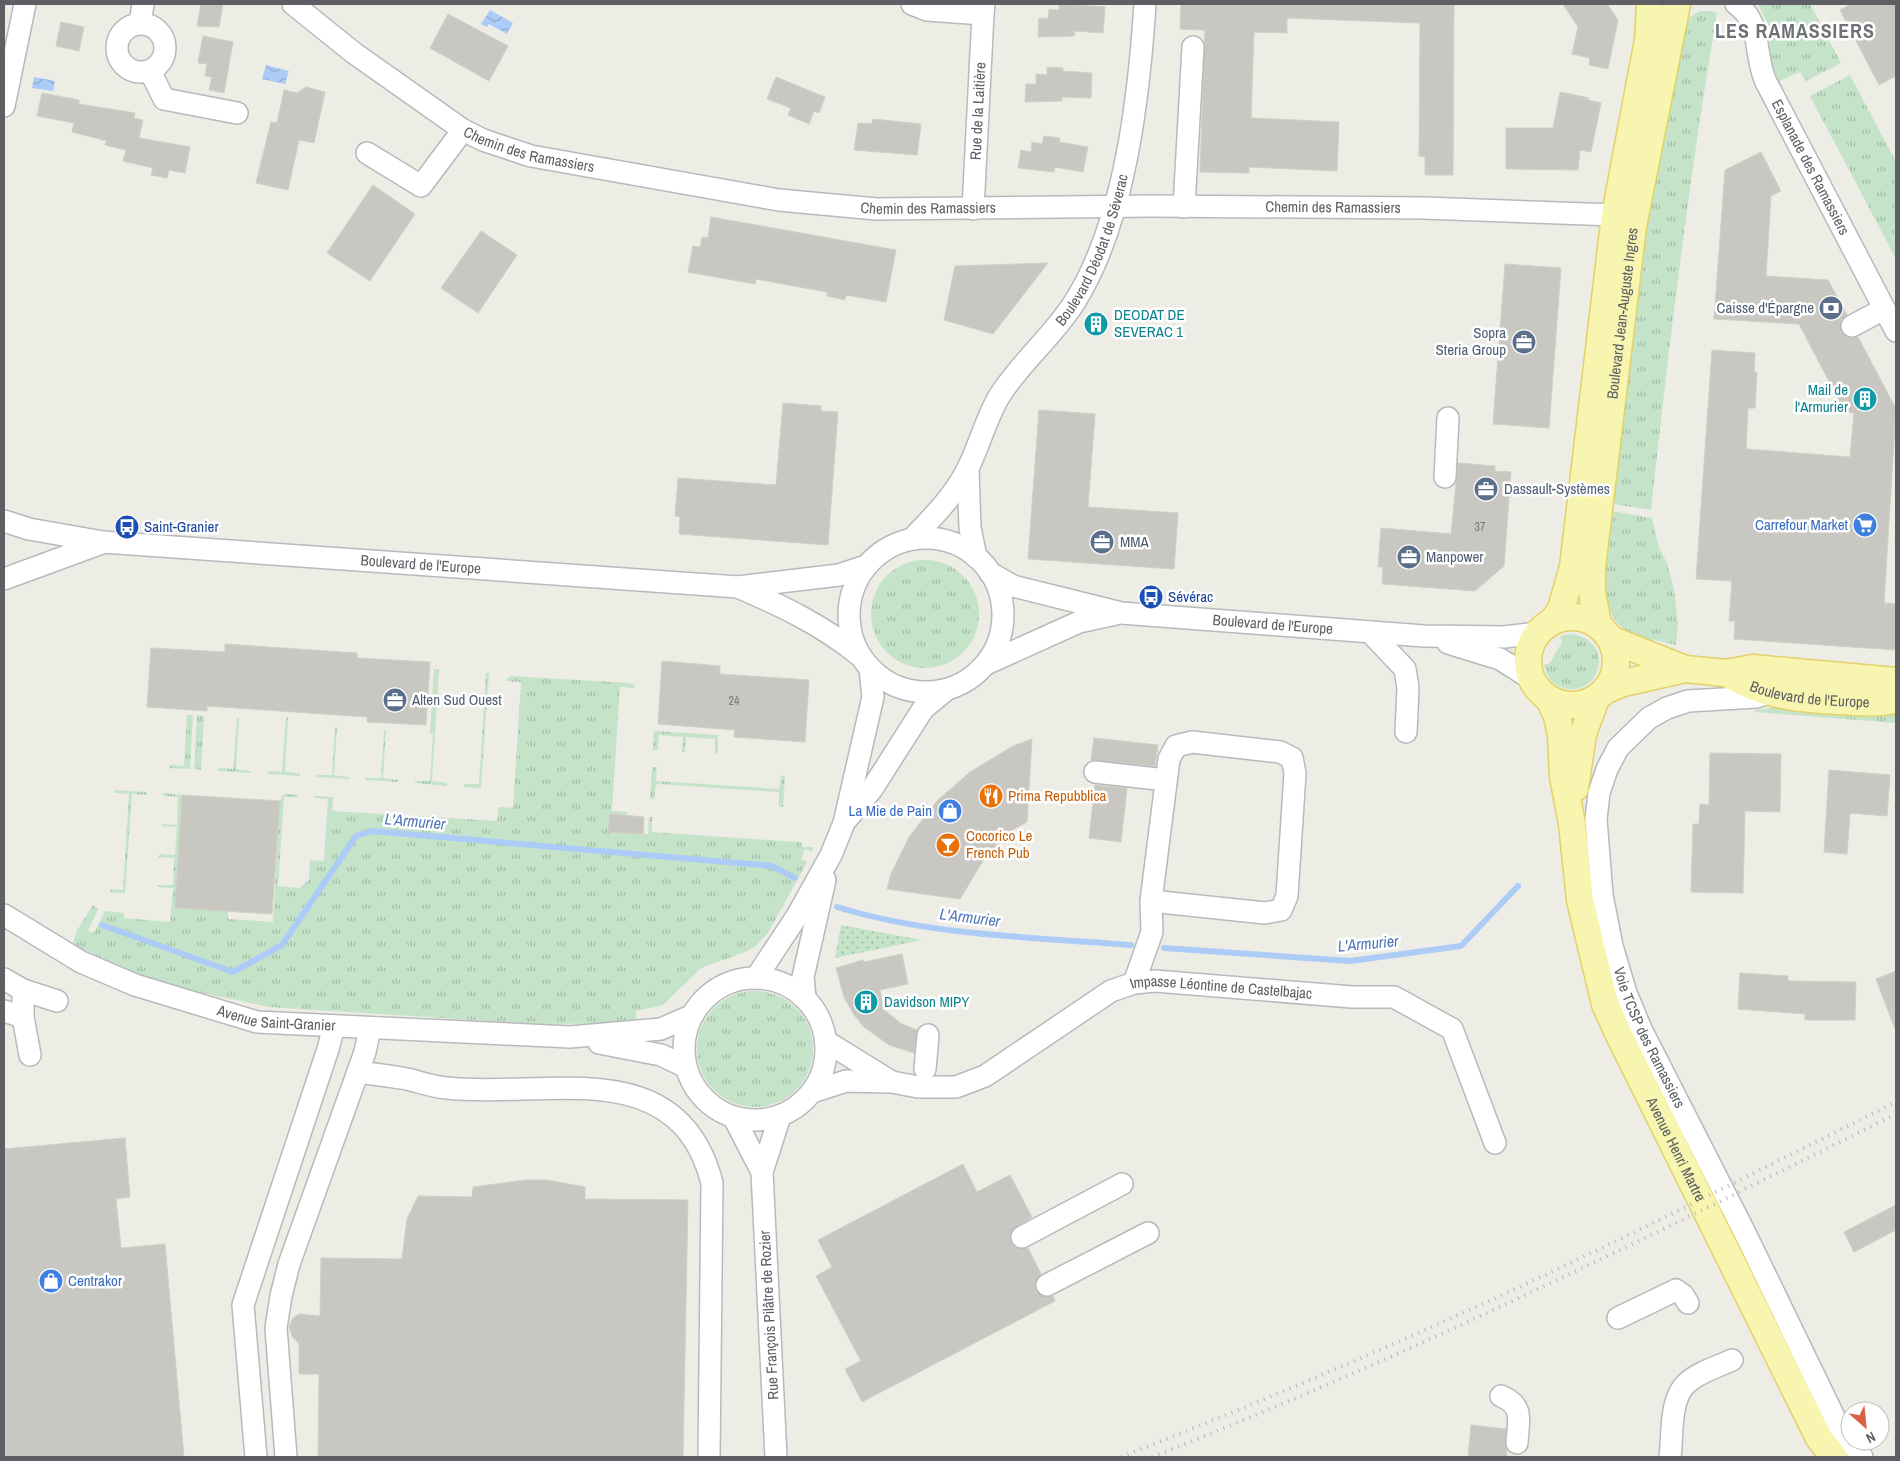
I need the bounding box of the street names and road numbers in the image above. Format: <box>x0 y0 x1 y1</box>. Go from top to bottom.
street label: Rue de la Laitière <box>965 62 991 161</box>
street label: Esplanade des Ramassiers <box>1767 95 1855 239</box>
street label: Chemin des Ramassiers <box>460 121 596 177</box>
street label: Boulevard Déodat de Séverac <box>1050 172 1133 330</box>
street label: Chemin des Ramassiers <box>1265 196 1401 218</box>
street label: Chemin des Ramassiers <box>859 197 996 219</box>
street label: Boulevard Jean-Auguste Ingres <box>1601 226 1643 400</box>
street label: Boulevard de l'Europe <box>360 549 482 579</box>
street label: Boulevard de l'Europe <box>1212 609 1334 639</box>
street label: Boulevard de l'Europe <box>1747 675 1870 712</box>
street label: Voie TCSP des Ramassiers <box>1609 965 1691 1111</box>
street label: Impasse Léontine de Castelbajac <box>1127 970 1313 1004</box>
street label: Avenue Saint-Granier <box>214 999 336 1036</box>
street label: Avenue Henri Martre <box>1641 1093 1711 1205</box>
street label: Rue François Pilâtre de Rozier <box>754 1230 783 1400</box>

